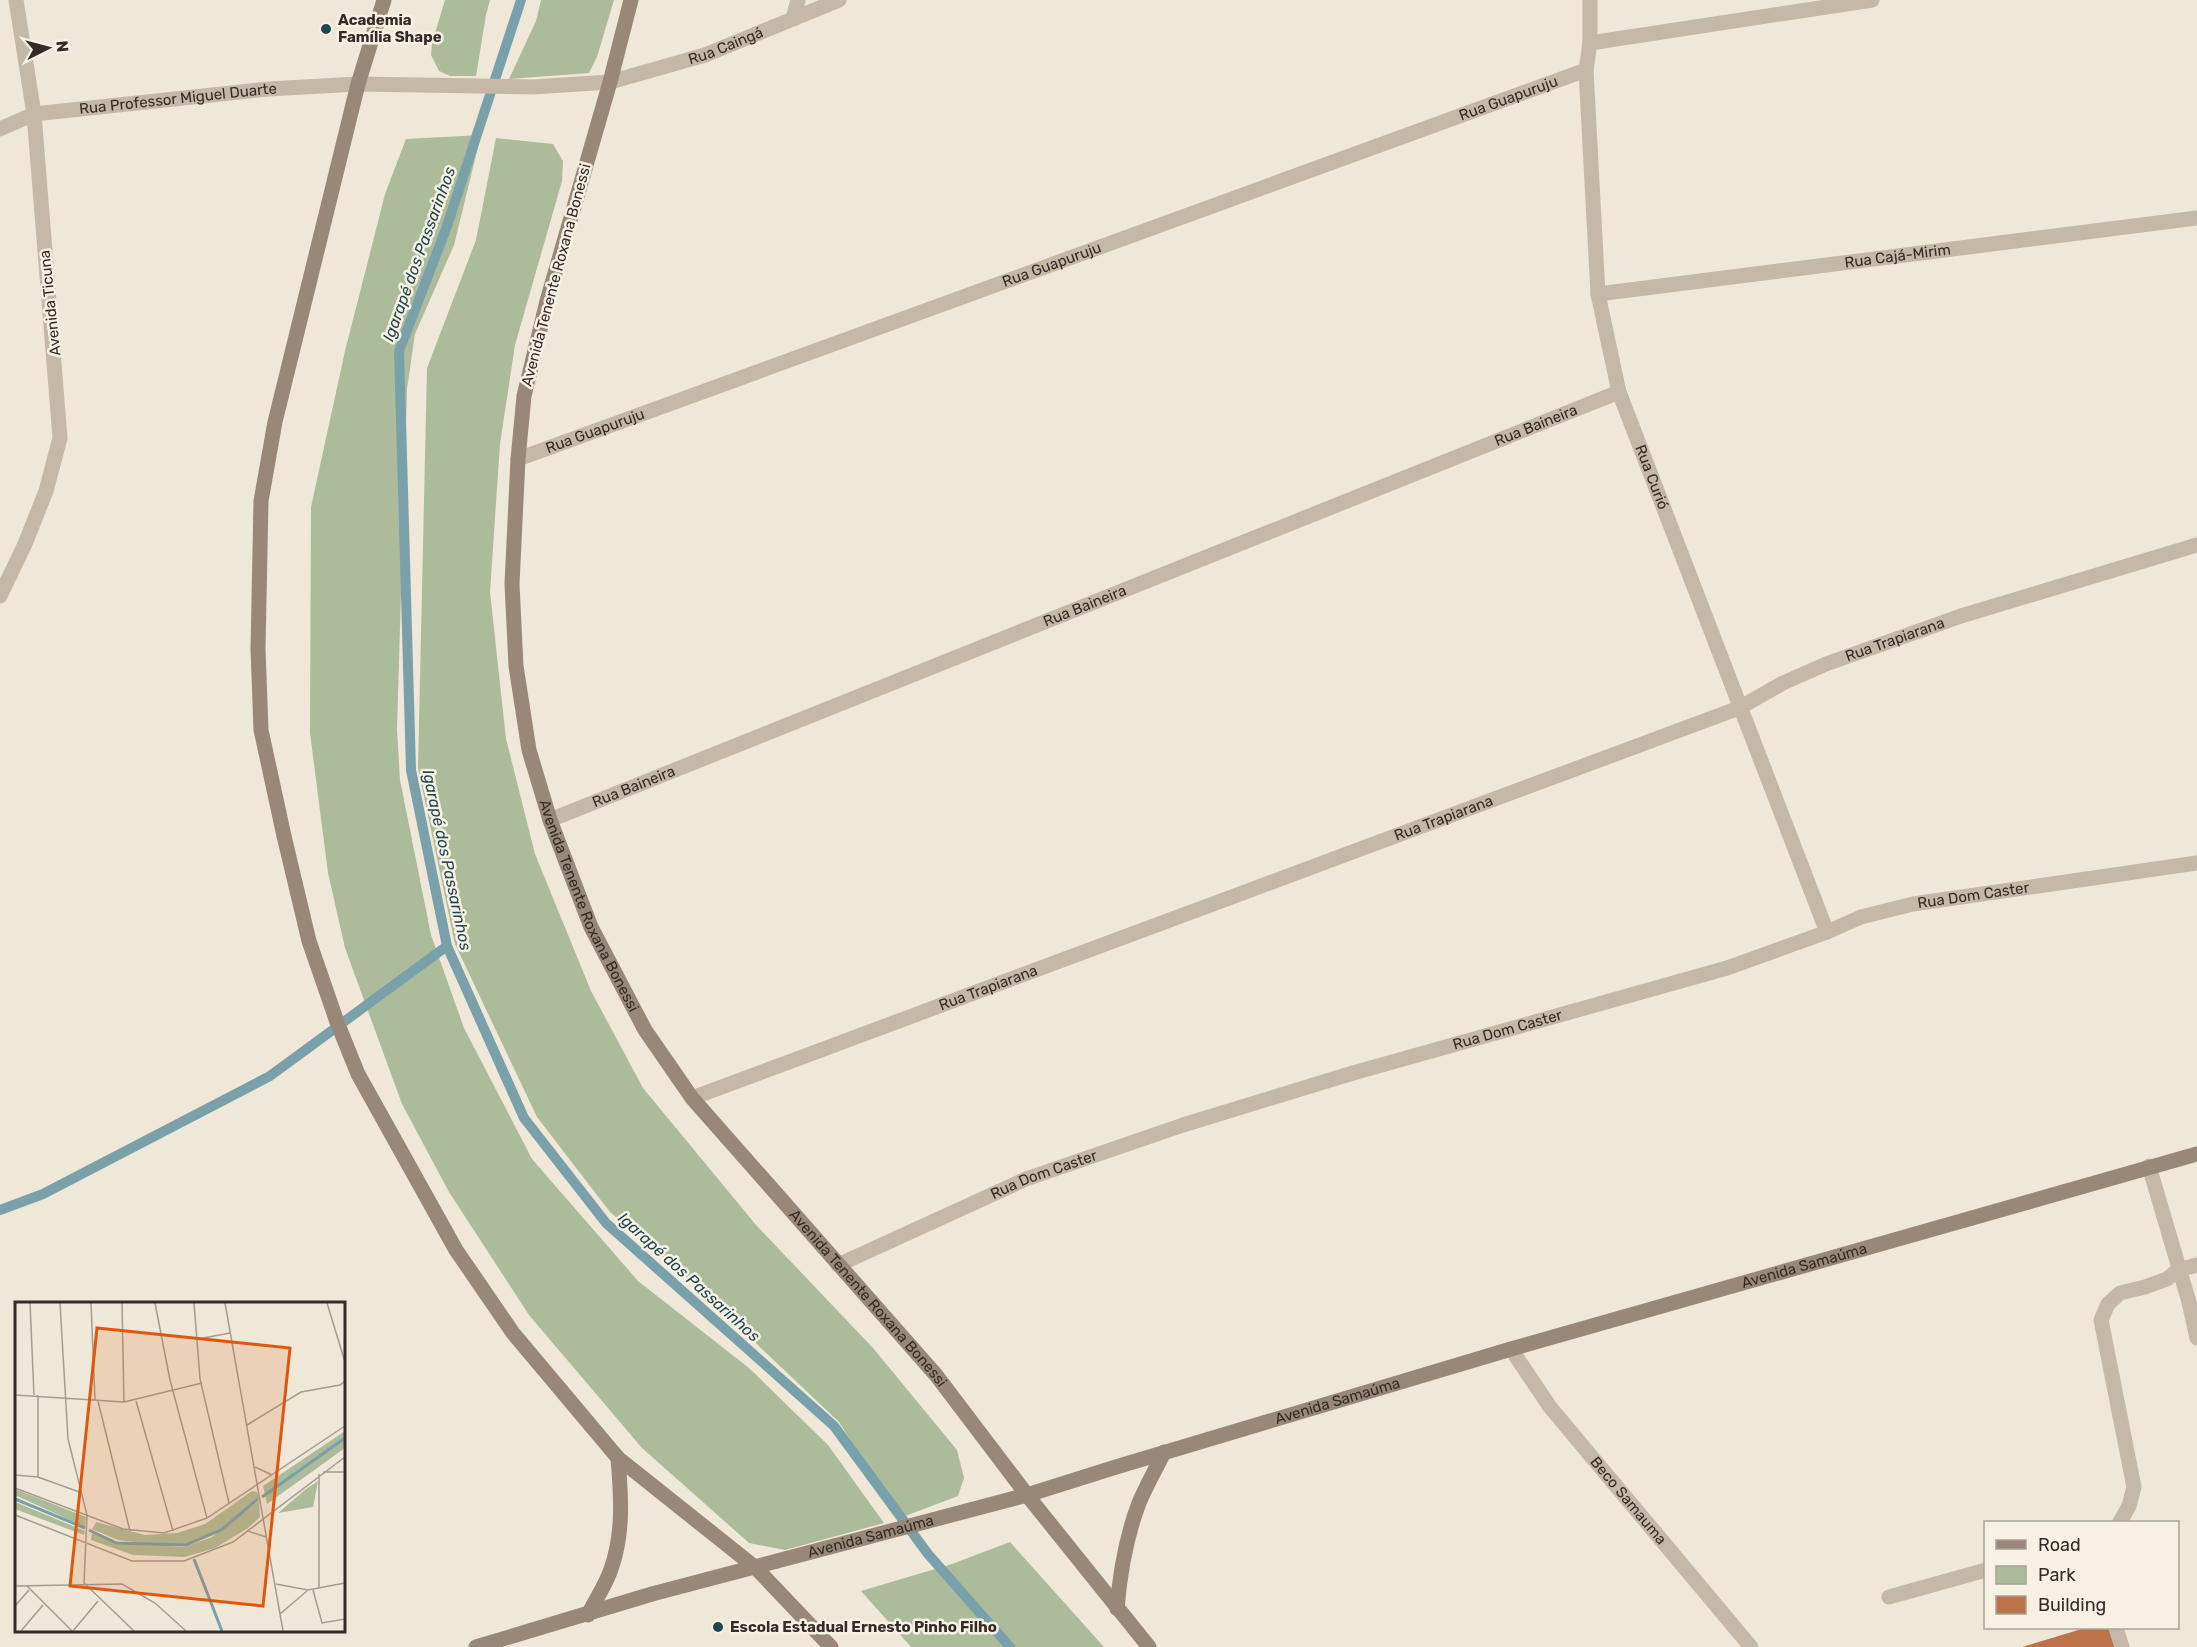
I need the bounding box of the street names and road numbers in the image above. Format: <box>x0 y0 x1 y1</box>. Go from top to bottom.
street label: Rua Caingá <box>686 23 766 68</box>
street label: Rua Guapuruju <box>1456 72 1560 125</box>
street label: Rua Professor Miguel Duarte <box>78 80 277 118</box>
street label: Avenida Tenente Roxana Bonessi <box>518 162 594 388</box>
street label: Rua Guapuruju <box>1000 238 1104 291</box>
street label: Rua Cajá-Mirim <box>1844 240 1952 272</box>
street label: Avenida Ticuna <box>35 249 65 357</box>
street label: Rua Baineira <box>1492 401 1580 450</box>
street label: Rua Guapuruju <box>543 405 647 457</box>
street label: Rua Curió <box>1631 442 1672 512</box>
street label: Rua Baineira <box>1041 581 1129 631</box>
street label: Rua Trapiarana <box>1843 614 1947 665</box>
street label: Rua Baineira <box>589 762 678 811</box>
street label: Rua Trapiarana <box>1392 791 1495 845</box>
street label: Avenida Tenente Roxana Bonessi <box>535 797 643 1015</box>
street label: Rua Dom Caster <box>1916 878 2031 912</box>
street label: Rua Trapiarana <box>936 961 1040 1014</box>
street label: Rua Dom Caster <box>1451 1006 1564 1054</box>
street label: Rua Dom Caster <box>988 1146 1100 1203</box>
street label: Avenida Tenente Roxana Bonessi <box>785 1206 951 1390</box>
street label: Avenida Samaúma <box>1739 1239 1869 1292</box>
street label: Avenida Samaúma <box>1273 1374 1402 1428</box>
street label: Beco Samauma <box>1587 1453 1670 1548</box>
street label: Avenida Samaúma <box>806 1511 936 1562</box>

